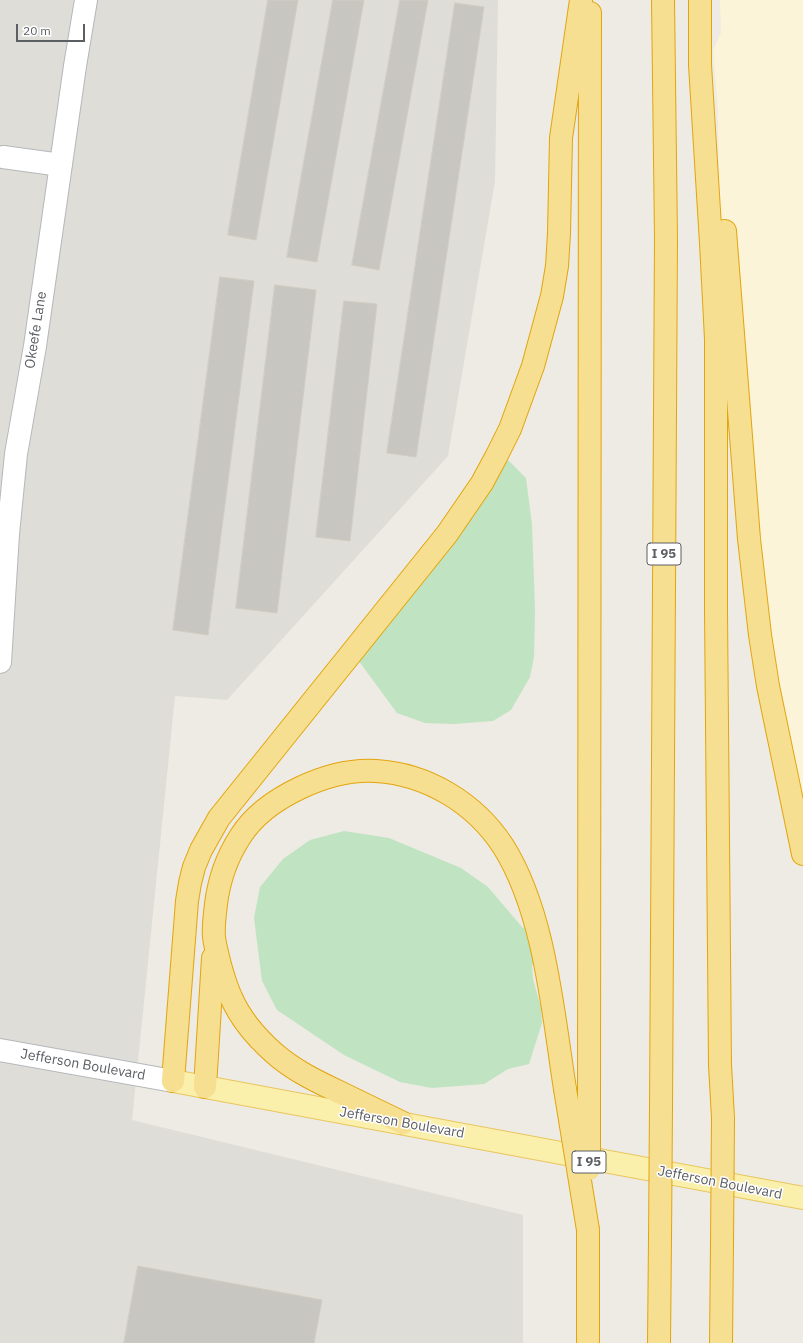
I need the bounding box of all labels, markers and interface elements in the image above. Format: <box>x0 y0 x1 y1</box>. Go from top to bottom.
scale bar <box>18 16 87 42</box>
text: 20 m <box>23 23 51 38</box>
street label: Okeefe Lane <box>22 290 50 370</box>
road number: I 95 <box>647 543 681 565</box>
street label: Jefferson Boulevard <box>19 1046 147 1084</box>
street label: Jefferson Boulevard <box>338 1104 466 1142</box>
road number: I 95 <box>572 1151 606 1173</box>
street label: Jefferson Boulevard <box>656 1163 784 1203</box>

